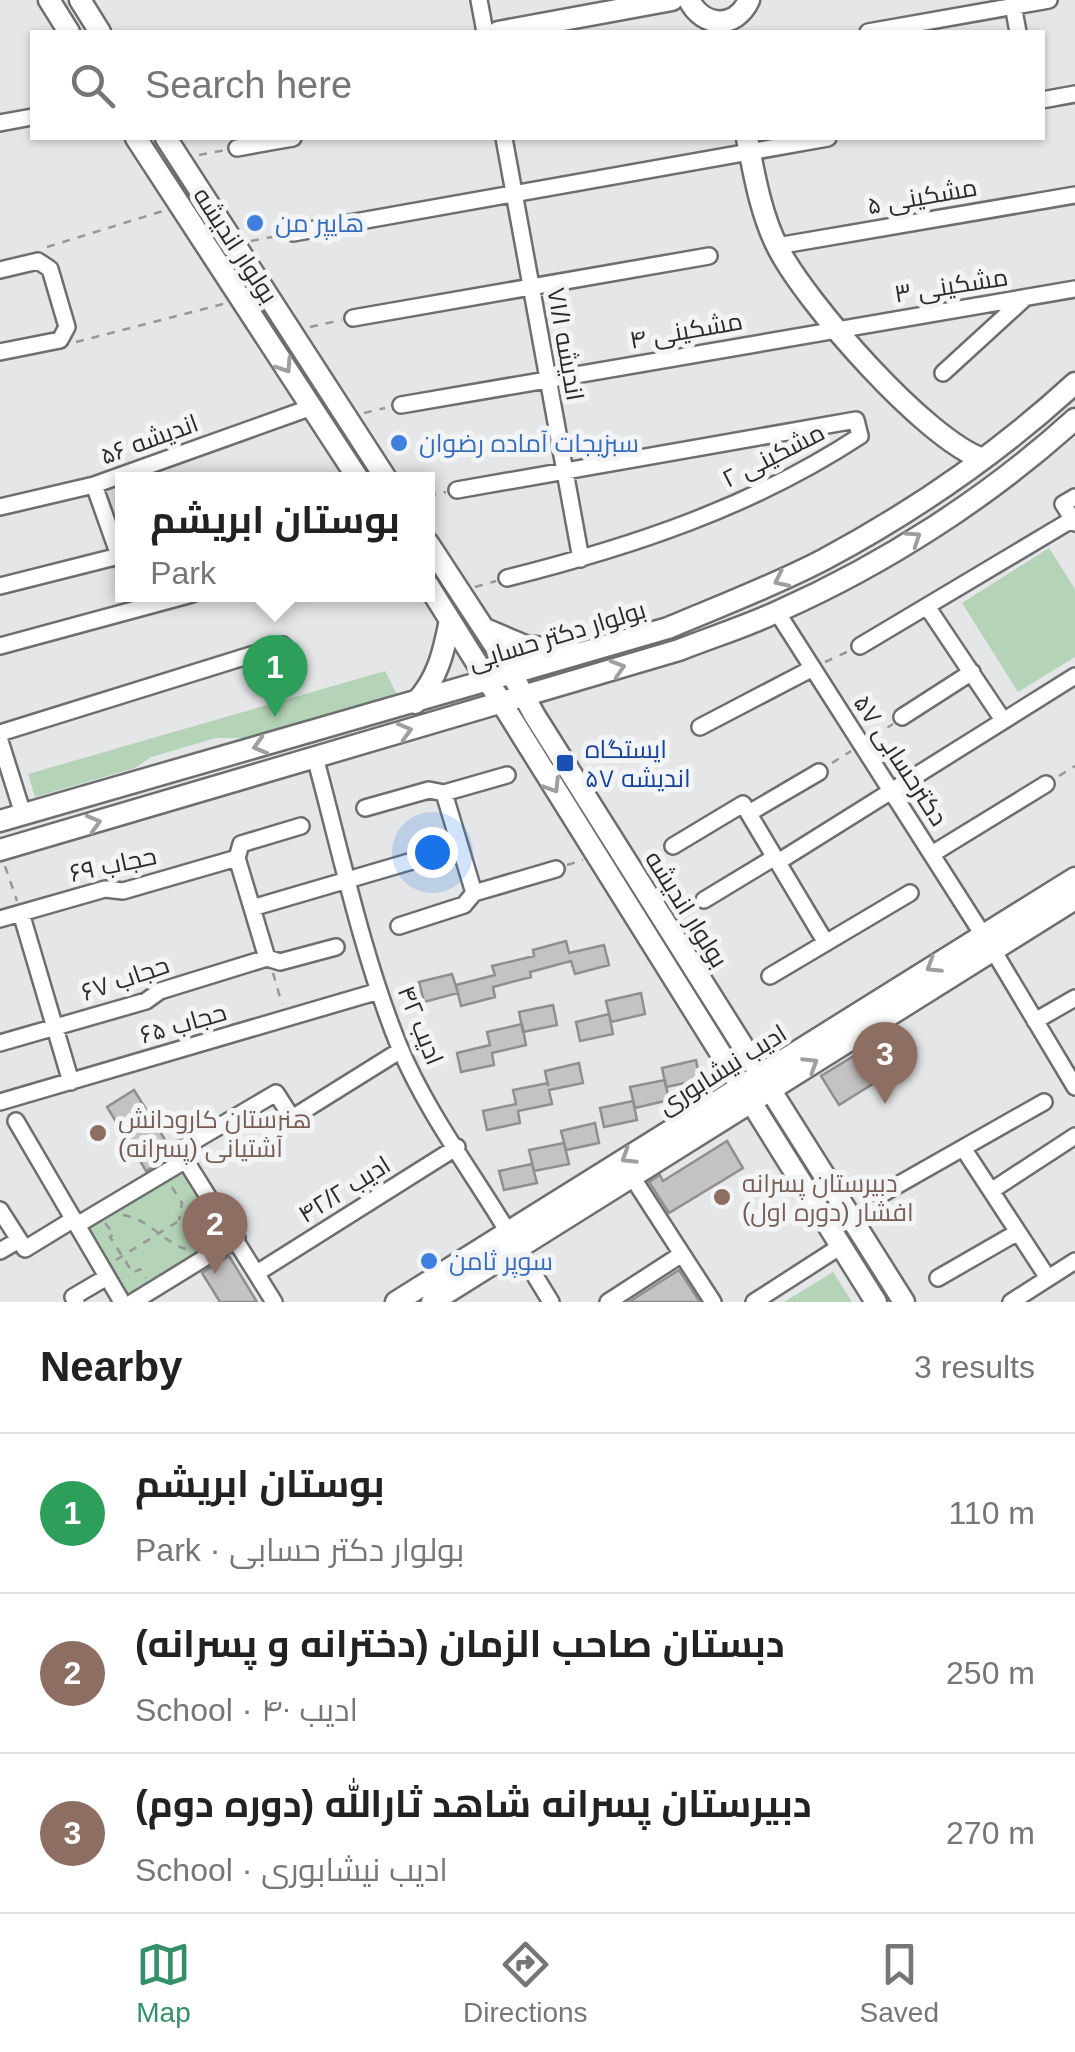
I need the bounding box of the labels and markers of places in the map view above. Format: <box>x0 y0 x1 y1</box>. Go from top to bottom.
place label: هایپر من <box>275 209 364 240</box>
marker: هایپر من <box>244 212 266 234</box>
place label: سبزیجات آماده رضوان <box>419 429 639 458</box>
marker: سبزیجات آماده رضوان <box>388 432 410 454</box>
pin: 1 <box>242 634 308 717</box>
place label: ایستگاه اندیشه ۵۷ <box>585 735 691 792</box>
marker: ایستگاه اندیشه ۵۷ <box>554 752 576 774</box>
pin: 3 <box>852 1022 918 1104</box>
place label: هنرستان کارودانش آشتیانی (پسرانه) <box>118 1105 312 1165</box>
marker: هنرستان کارودانش آشتیانی (پسرانه) <box>87 1122 109 1144</box>
place label: دبیرستان پسرانه افشار (دوره اول) <box>742 1169 914 1227</box>
marker: دبیرستان پسرانه افشار (دوره اول) <box>711 1186 733 1208</box>
pin: 2 <box>182 1192 248 1274</box>
place label: سوپر ثامن <box>449 1247 553 1278</box>
marker: سوپر ثامن <box>418 1250 440 1272</box>

